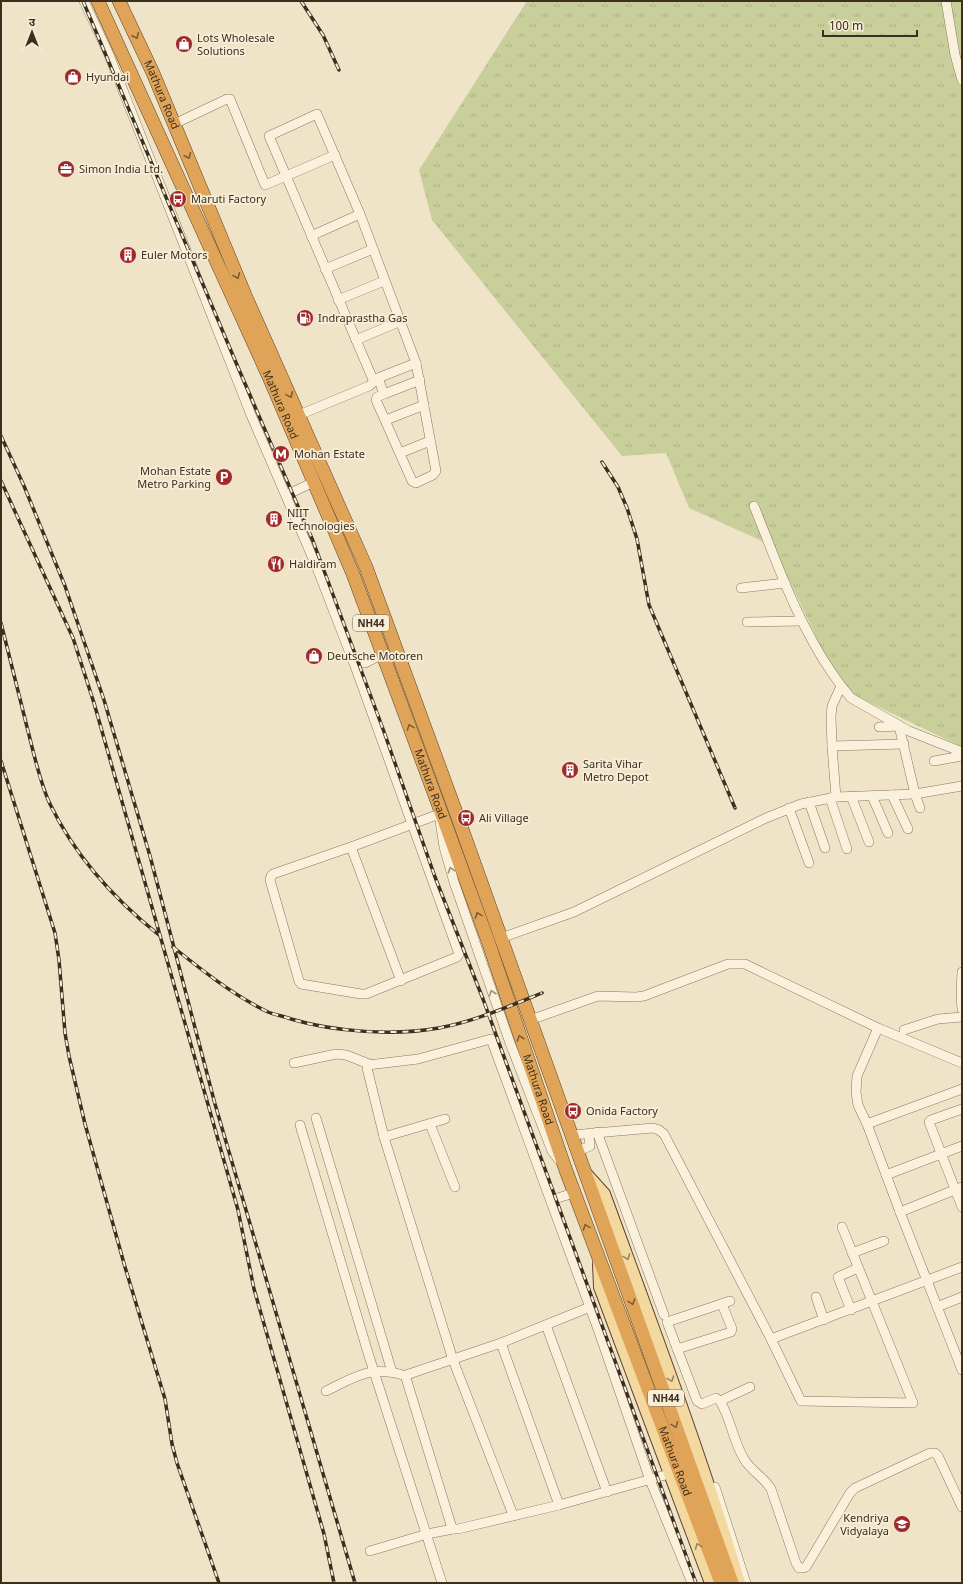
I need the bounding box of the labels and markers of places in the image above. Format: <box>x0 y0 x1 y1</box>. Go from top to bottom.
place label: Lots Wholesale Solutions <box>197 32 275 59</box>
shop icon: Lots Wholesale Solutions <box>174 34 194 54</box>
shop icon: Hyundai <box>63 67 83 87</box>
place label: Hyundai <box>86 71 129 85</box>
office icon: Simon India Ltd. <box>56 159 76 179</box>
place label: Simon India Ltd. <box>79 163 163 177</box>
bus stop icon: Maruti Factory <box>168 189 188 209</box>
place label: Maruti Factory <box>191 193 266 207</box>
building icon: Euler Motors <box>118 245 138 265</box>
place label: Euler Motors <box>141 249 207 263</box>
fuel station icon: Indraprastha Gas <box>295 308 315 328</box>
place label: Indraprastha Gas <box>318 312 408 326</box>
metro station icon: Mohan Estate <box>271 444 291 464</box>
place label: Mohan Estate <box>294 448 365 462</box>
place label: Mohan Estate Metro Parking <box>137 465 211 492</box>
parking icon: Mohan Estate Metro Parking <box>214 467 234 487</box>
place label: NIIT Technologies <box>287 507 355 534</box>
building icon: NIIT Technologies <box>264 509 284 529</box>
restaurant icon: Haldiram <box>266 554 286 574</box>
place label: Haldiram <box>289 558 337 572</box>
shop icon: Deutsche Motoren <box>304 646 324 666</box>
place label: Deutsche Motoren <box>327 650 423 664</box>
place label: Sarita Vihar Metro Depot <box>583 758 649 785</box>
building icon: Sarita Vihar Metro Depot <box>560 760 580 780</box>
bus stop icon: Ali Village <box>456 808 476 828</box>
place label: Ali Village <box>479 812 529 826</box>
bus stop icon: Onida Factory <box>563 1101 583 1121</box>
place label: Onida Factory <box>586 1105 658 1119</box>
place label: Kendriya Vidyalaya <box>840 1512 889 1539</box>
school or university icon: Kendriya Vidyalaya <box>892 1514 912 1534</box>

